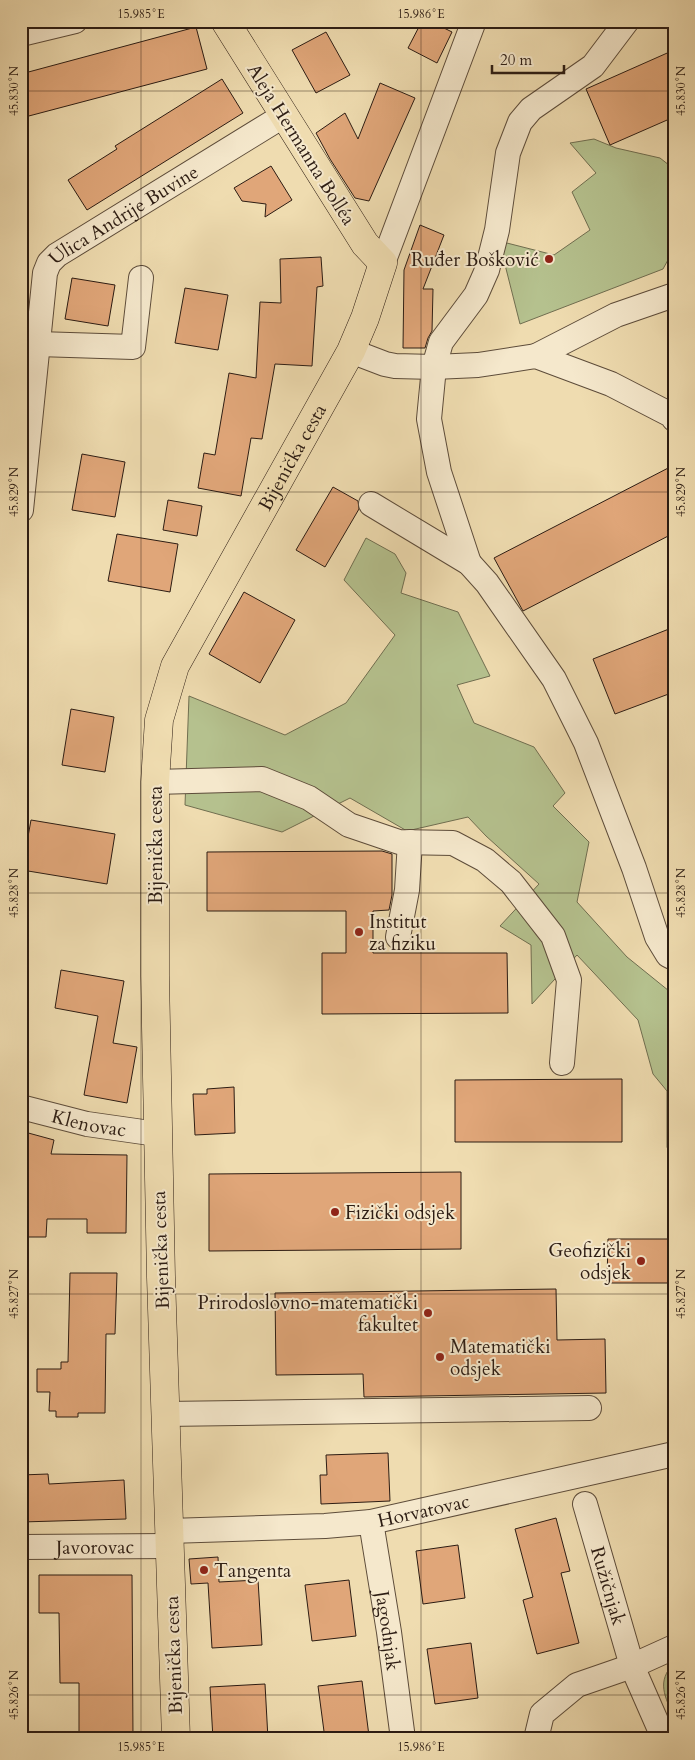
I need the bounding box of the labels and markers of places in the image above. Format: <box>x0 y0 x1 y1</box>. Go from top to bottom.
place label: Ruđer Bošković <box>411 247 539 273</box>
marker: Ruđer Bošković <box>543 253 555 265</box>
place label: Institut za fiziku <box>369 909 436 957</box>
marker: Institut za fiziku <box>353 926 365 938</box>
place label: Fizički odsjek <box>345 1200 456 1226</box>
marker: Fizički odsjek <box>329 1206 341 1218</box>
place label: Geofizički odsjek <box>548 1238 632 1286</box>
marker: Geofizički odsjek <box>635 1255 647 1267</box>
place label: Prirodoslovno-matematički fakultet <box>198 1290 418 1338</box>
marker: Prirodoslovno-matematički fakultet <box>422 1307 434 1319</box>
place label: Matematički odsjek <box>450 1334 551 1382</box>
marker: Matematički odsjek <box>434 1351 446 1363</box>
place label: Tangenta <box>214 1558 291 1584</box>
marker: Tangenta <box>198 1564 210 1576</box>

